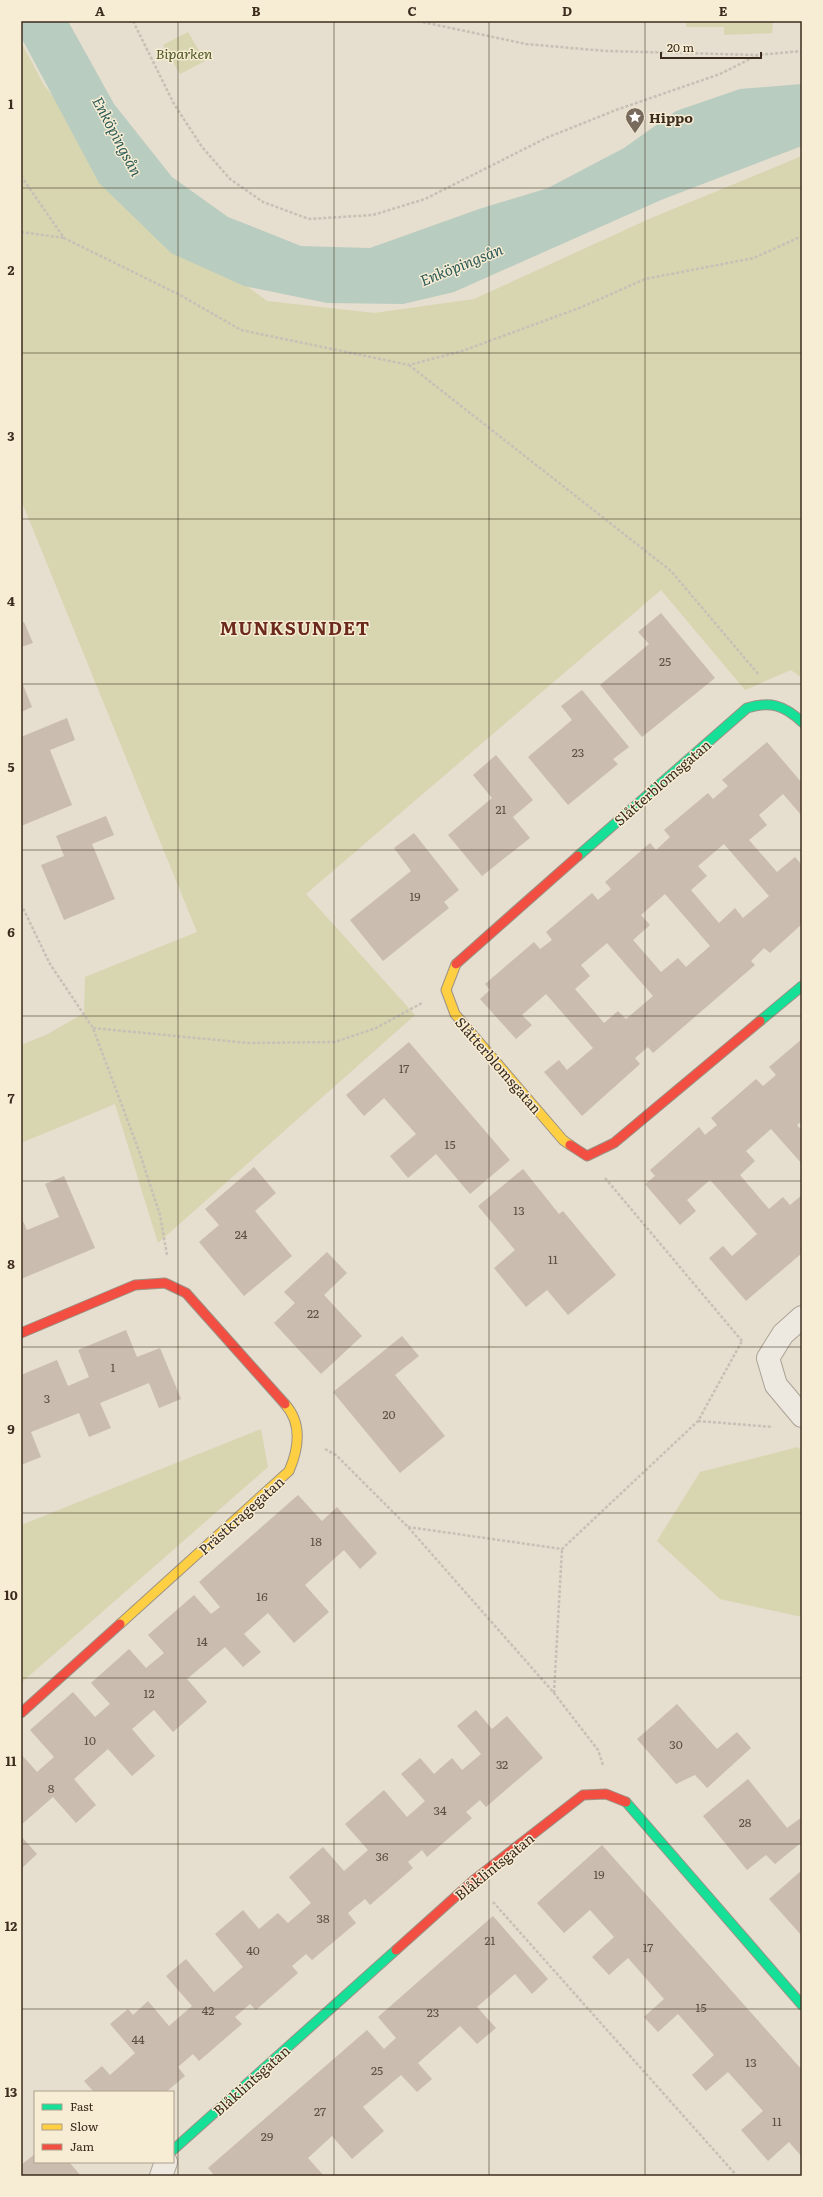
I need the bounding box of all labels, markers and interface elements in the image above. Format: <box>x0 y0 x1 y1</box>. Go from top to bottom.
text: A <box>95 1 105 20</box>
text: B <box>252 1 261 20</box>
text: C <box>407 1 417 20</box>
text: D <box>562 1 572 20</box>
text: E <box>719 1 728 20</box>
scale bar <box>661 34 761 60</box>
text: 20 m <box>667 38 694 56</box>
park label: Biparken <box>156 43 213 63</box>
water label: Enköpingsån <box>87 92 149 180</box>
text: 1 <box>8 94 14 113</box>
place icon: Hippo <box>624 106 646 134</box>
place label: Hippo <box>649 107 693 127</box>
water label: Enköpingsån <box>416 237 506 291</box>
text: 2 <box>8 260 15 279</box>
text: 3 <box>7 426 15 445</box>
text: 4 <box>7 591 15 610</box>
district label: MUNKSUNDET <box>220 614 370 641</box>
house number: 25 <box>659 652 671 670</box>
street label: Slåtterblomsgatan <box>609 734 715 830</box>
house number: 23 <box>572 743 584 761</box>
text: 5 <box>7 757 15 776</box>
house number: 21 <box>496 800 507 818</box>
house number: 19 <box>409 887 421 905</box>
text: 6 <box>7 922 15 941</box>
street label: Slåtterblomsgatan <box>451 1012 547 1118</box>
house number: 17 <box>399 1059 409 1077</box>
text: 7 <box>7 1088 15 1107</box>
house number: 15 <box>445 1135 455 1153</box>
house number: 13 <box>513 1201 525 1219</box>
house number: 24 <box>235 1225 248 1243</box>
house number: 11 <box>548 1250 558 1268</box>
text: 8 <box>7 1254 15 1273</box>
house number: 22 <box>307 1304 319 1322</box>
house number: 1 <box>111 1358 116 1376</box>
house number: 3 <box>44 1389 50 1407</box>
house number: 20 <box>382 1405 396 1423</box>
text: 9 <box>7 1419 15 1438</box>
street label: Prästkragegatan <box>194 1471 288 1559</box>
house number: 18 <box>310 1532 322 1550</box>
text: 10 <box>4 1585 18 1604</box>
house number: 16 <box>256 1587 268 1605</box>
house number: 14 <box>196 1632 208 1650</box>
house number: 12 <box>144 1684 154 1702</box>
house number: 10 <box>84 1731 96 1749</box>
house number: 30 <box>669 1735 683 1753</box>
text: 11 <box>6 1751 17 1770</box>
house number: 32 <box>496 1755 508 1773</box>
house number: 8 <box>48 1779 55 1797</box>
house number: 34 <box>433 1801 447 1819</box>
house number: 28 <box>739 1813 752 1831</box>
street label: Blåklintsgatan <box>450 1828 538 1904</box>
house number: 36 <box>376 1847 389 1865</box>
house number: 19 <box>593 1865 605 1883</box>
house number: 38 <box>316 1909 330 1927</box>
text: 12 <box>5 1916 17 1935</box>
house number: 21 <box>485 1931 496 1949</box>
house number: 17 <box>643 1938 653 1956</box>
house number: 40 <box>246 1941 260 1959</box>
house number: 15 <box>696 1998 706 2016</box>
house number: 42 <box>202 2001 214 2019</box>
house number: 23 <box>427 2003 439 2021</box>
house number: 44 <box>131 2030 145 2048</box>
street label: Blåklintsgatan <box>208 2040 294 2120</box>
house number: 13 <box>745 2053 757 2071</box>
house number: 25 <box>371 2061 383 2079</box>
text: 13 <box>5 2082 17 2101</box>
legend <box>34 2091 174 2163</box>
text: Fast <box>70 2097 94 2115</box>
house number: 27 <box>314 2102 326 2120</box>
house number: 11 <box>772 2112 782 2130</box>
text: Slow <box>70 2117 99 2135</box>
house number: 29 <box>261 2127 273 2145</box>
text: Jam <box>70 2137 95 2155</box>

